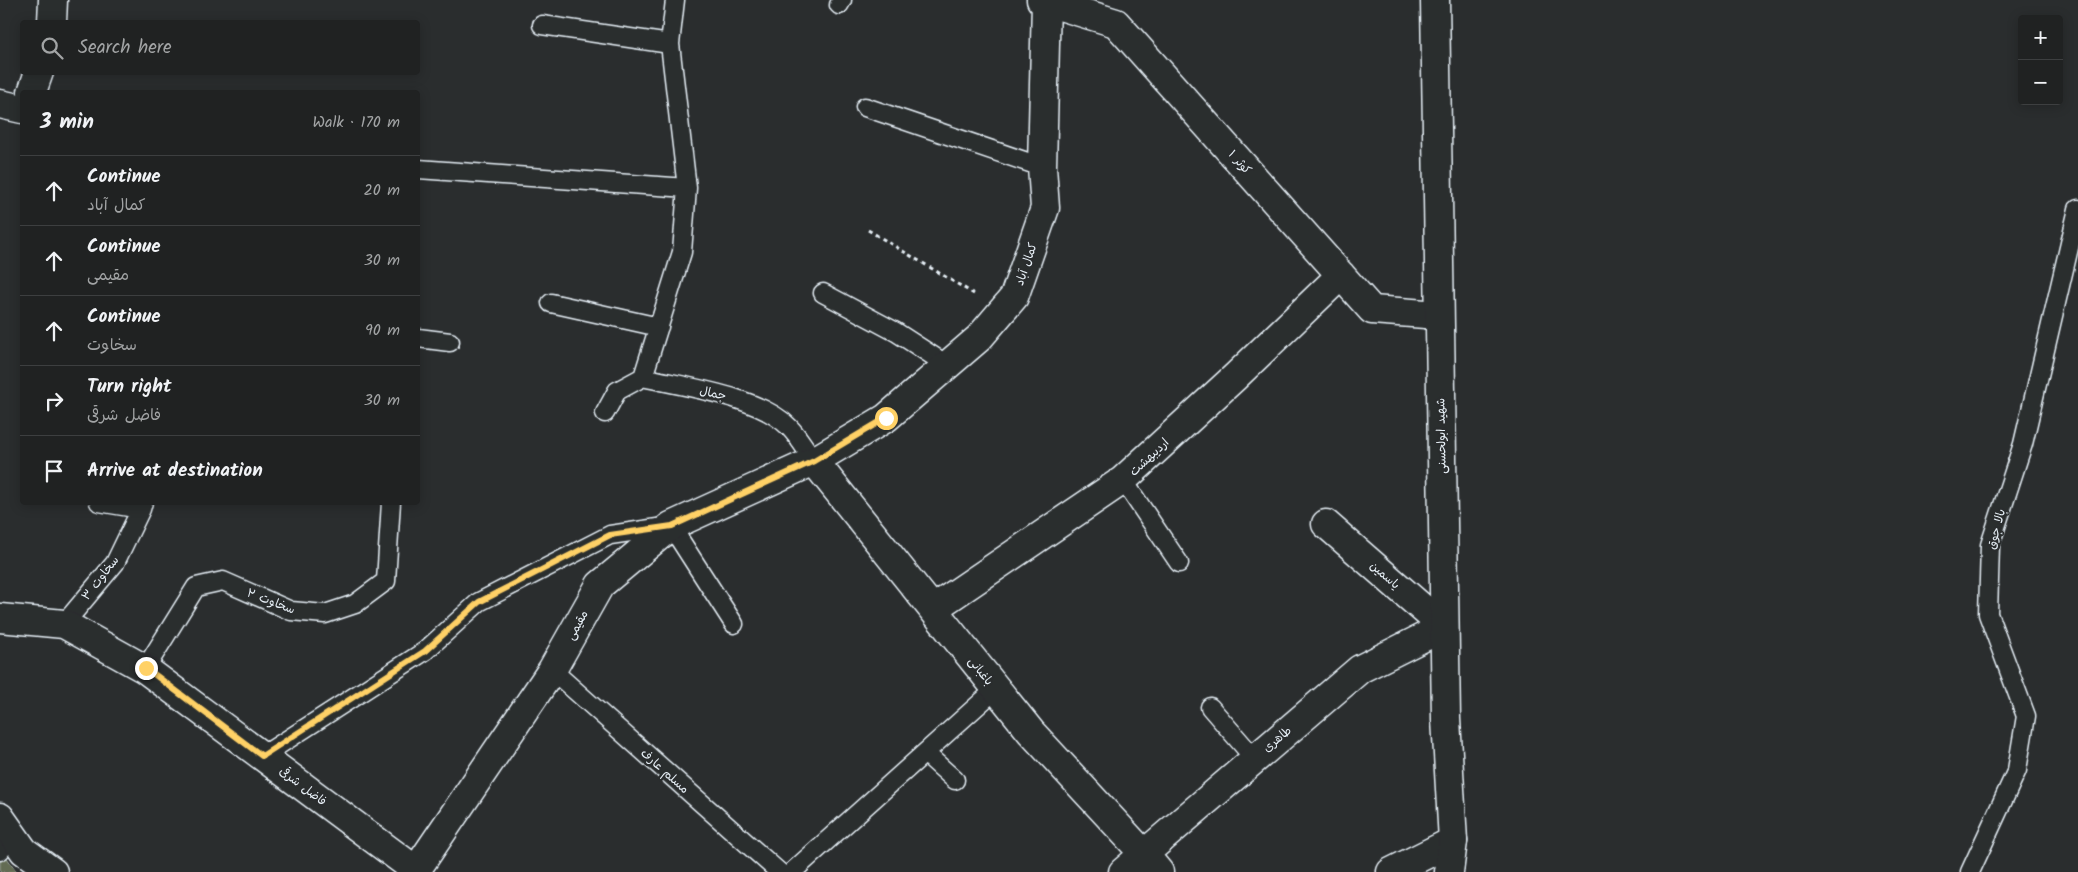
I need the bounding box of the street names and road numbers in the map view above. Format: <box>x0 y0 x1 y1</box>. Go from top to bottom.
street label: کوثر ۱ <box>1223 146 1256 179</box>
street label: کمال آباد <box>1010 240 1043 288</box>
street label: جمال <box>698 381 728 406</box>
street label: شهید ابولحسنی <box>1431 398 1452 474</box>
street label: اردیبهشت <box>1125 434 1174 481</box>
street label: بالا جوق <box>1982 507 2011 551</box>
street label: سخاوت ۳ <box>77 552 124 605</box>
street label: یاسمین <box>1365 557 1404 594</box>
street label: سخاوت ۲ <box>244 584 298 619</box>
street label: مقیمی <box>561 607 593 644</box>
street label: باغبانی <box>963 653 998 690</box>
street label: طاهری <box>1259 722 1296 757</box>
street label: مسلم عارف <box>636 744 693 798</box>
street label: فاضل شرقی <box>275 762 331 811</box>

